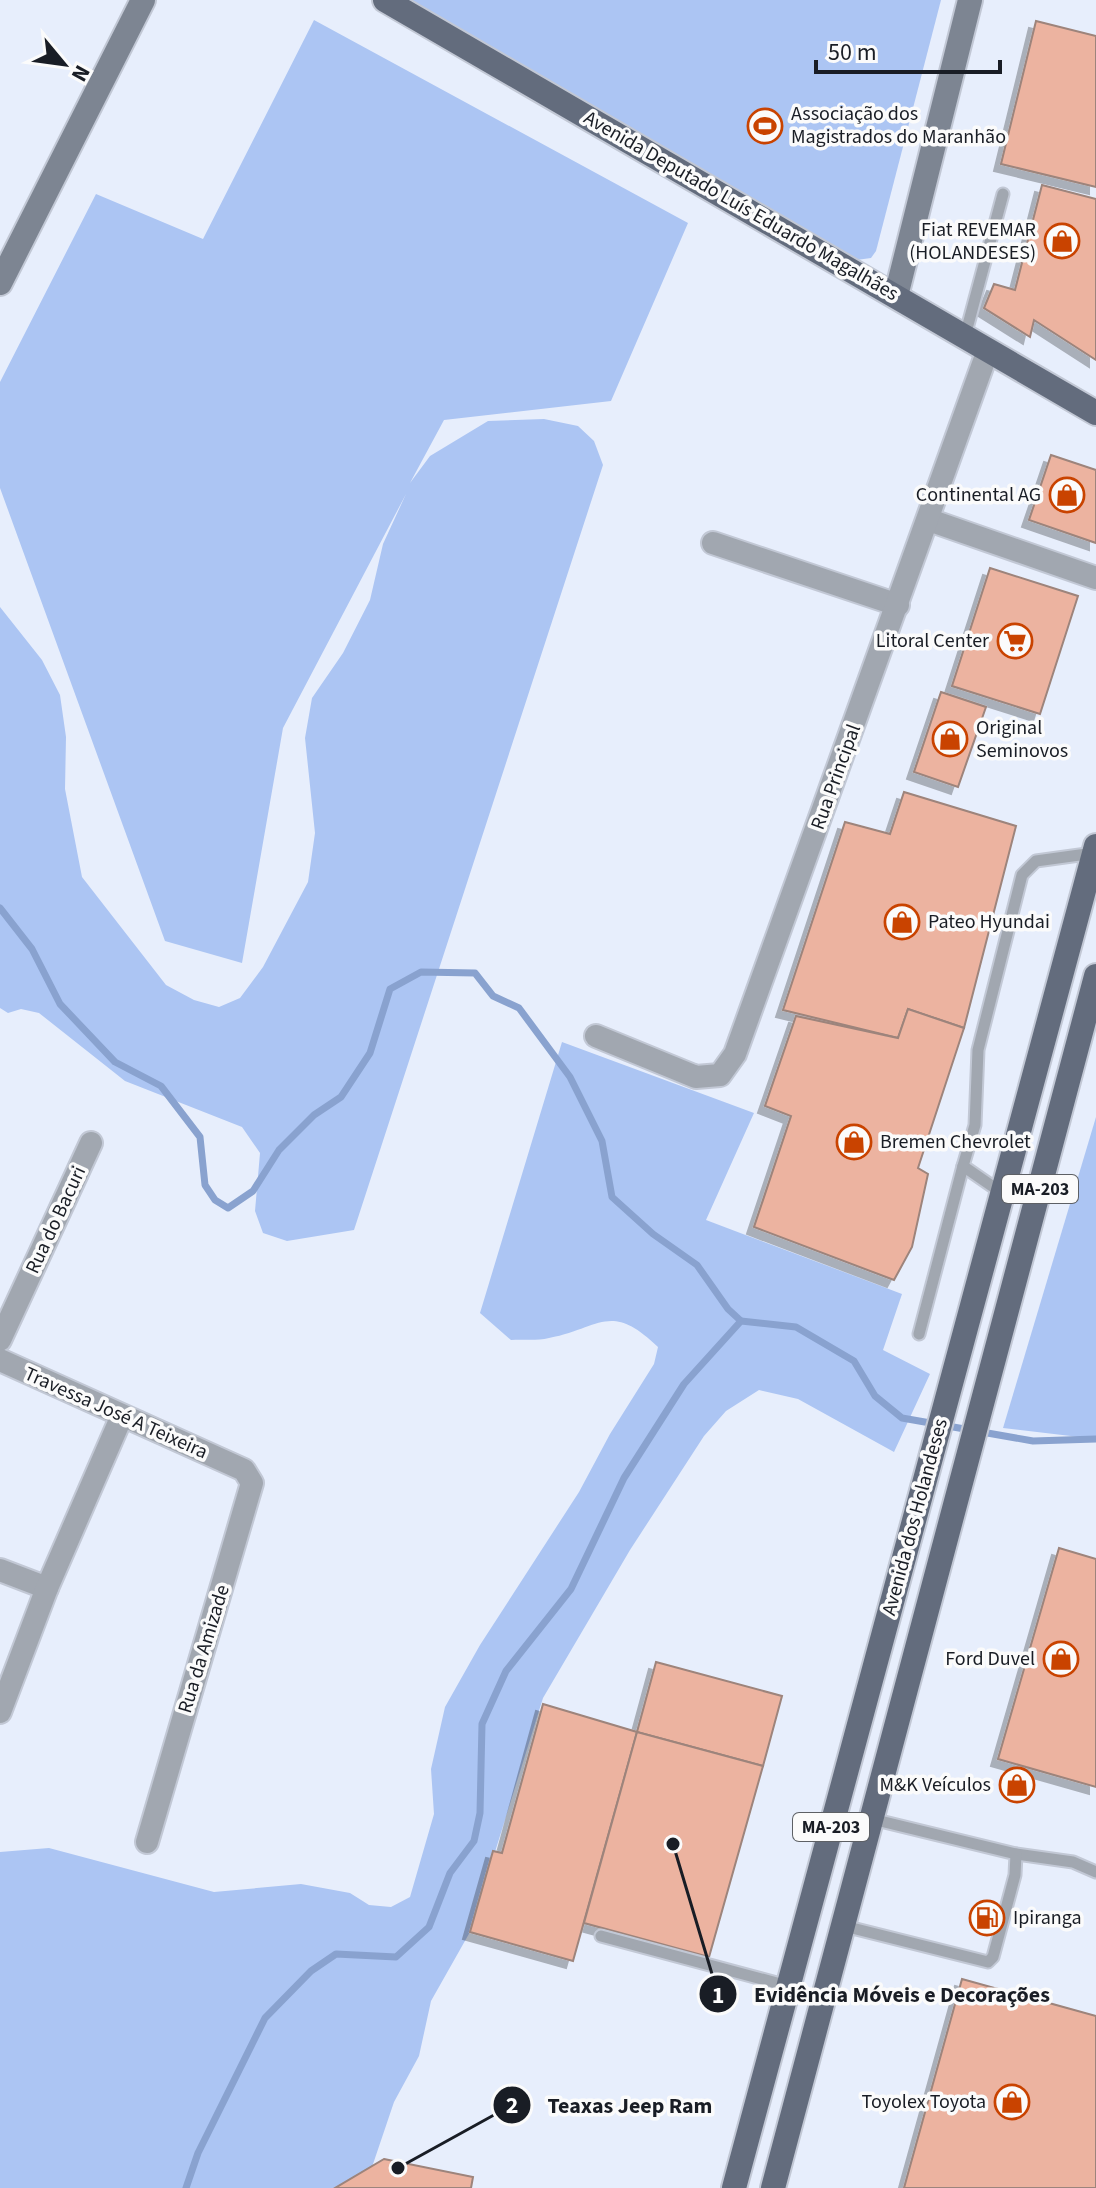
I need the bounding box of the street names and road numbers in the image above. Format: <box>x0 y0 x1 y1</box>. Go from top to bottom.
street label: Avenida Deputado Luís Eduardo Magalhães <box>579 104 903 308</box>
street label: Rua Principal <box>804 720 868 834</box>
street label: Rua do Bacuri <box>19 1162 93 1278</box>
road number: MA-203 <box>1002 1175 1078 1203</box>
street label: Travessa José A Teixeira <box>20 1360 212 1466</box>
street label: Avenida dos Holandeses <box>875 1415 955 1619</box>
street label: Rua da Amizade <box>171 1581 237 1717</box>
road number: MA-203 <box>793 1813 869 1841</box>

